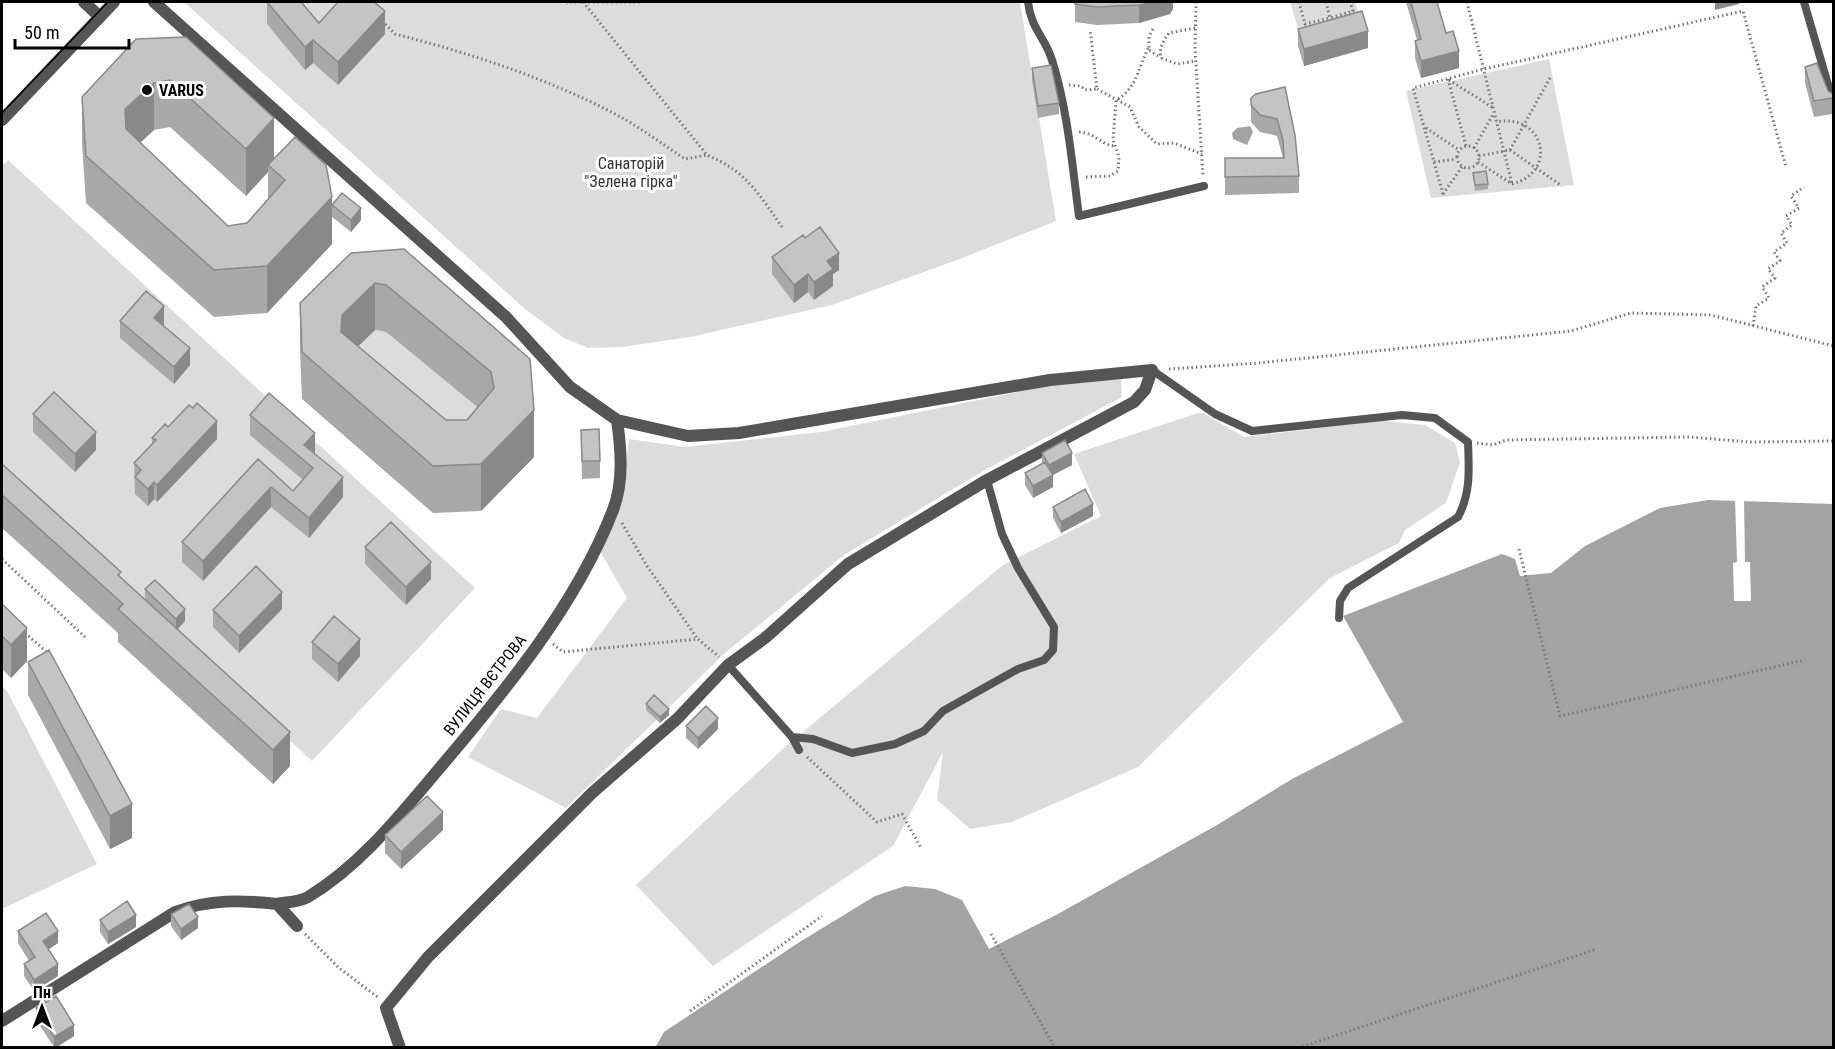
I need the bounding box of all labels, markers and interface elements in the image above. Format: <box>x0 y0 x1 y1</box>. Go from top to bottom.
scale bar <box>15 12 129 50</box>
text: 50 m <box>24 22 59 43</box>
place label: VARUS <box>159 81 204 100</box>
marker: VARUS <box>140 83 154 97</box>
park label: Санаторій "Зелена гірка" <box>584 154 678 191</box>
street label: ВУЛИЦЯ ВЄТРОВА <box>440 631 530 739</box>
north arrow <box>12 977 72 1037</box>
text: Пн <box>33 983 51 1002</box>

